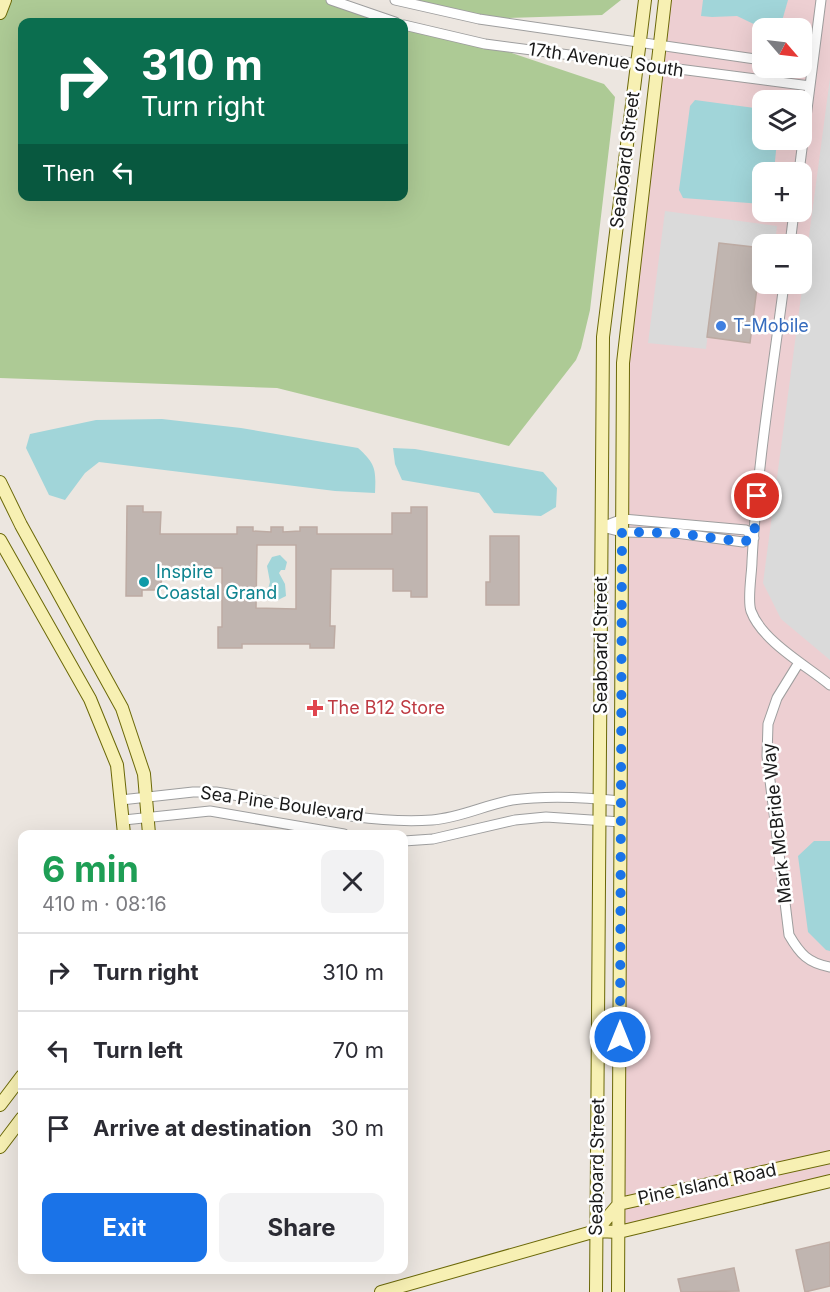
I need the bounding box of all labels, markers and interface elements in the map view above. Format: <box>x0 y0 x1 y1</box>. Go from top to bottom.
north arrow <box>752 18 812 78</box>
map controls <box>752 18 812 294</box>
street label: 17th Avenue South <box>527 38 685 81</box>
text: 310 m <box>141 39 263 90</box>
icon: right <box>42 42 120 120</box>
text: Turn right <box>141 90 265 123</box>
street label: Seaboard Street <box>606 90 643 230</box>
button: layers <box>752 90 812 150</box>
icon: left <box>107 156 140 189</box>
text: Then <box>42 160 95 186</box>
button: + <box>752 162 812 222</box>
button: − <box>752 234 812 294</box>
place label: T-Mobile <box>733 315 809 336</box>
marker: T-Mobile <box>714 319 728 333</box>
pin <box>731 470 782 521</box>
icon: arrive <box>740 479 773 512</box>
place label: Inspire Coastal Grand <box>156 561 277 603</box>
marker: Inspire Coastal Grand <box>137 575 151 589</box>
street label: Seaboard Street <box>590 576 611 714</box>
place label: The B12 Store <box>327 697 445 718</box>
marker: The B12 Store <box>308 701 322 715</box>
street label: Mark McBride Way <box>758 742 795 904</box>
street label: Sea Pine Boulevard <box>199 782 365 825</box>
text: 6 min <box>42 847 139 891</box>
button: close <box>321 850 384 913</box>
text: 410 m · 08:16 <box>42 892 167 916</box>
icon: right <box>42 956 75 989</box>
text: Turn right <box>93 959 199 985</box>
text: 310 m <box>322 959 384 985</box>
position arrow <box>588 1005 652 1069</box>
icon: left <box>42 1034 75 1067</box>
text: Turn left <box>93 1037 183 1063</box>
text: 70 m <box>333 1037 384 1063</box>
street label: Seaboard Street <box>585 1098 608 1236</box>
icon: arrive <box>42 1112 75 1145</box>
text: Arrive at destination <box>93 1115 312 1141</box>
text: 30 m <box>331 1115 384 1141</box>
street label: Pine Island Road <box>636 1159 778 1208</box>
button: Exit <box>42 1193 207 1262</box>
button: Share <box>219 1193 384 1262</box>

